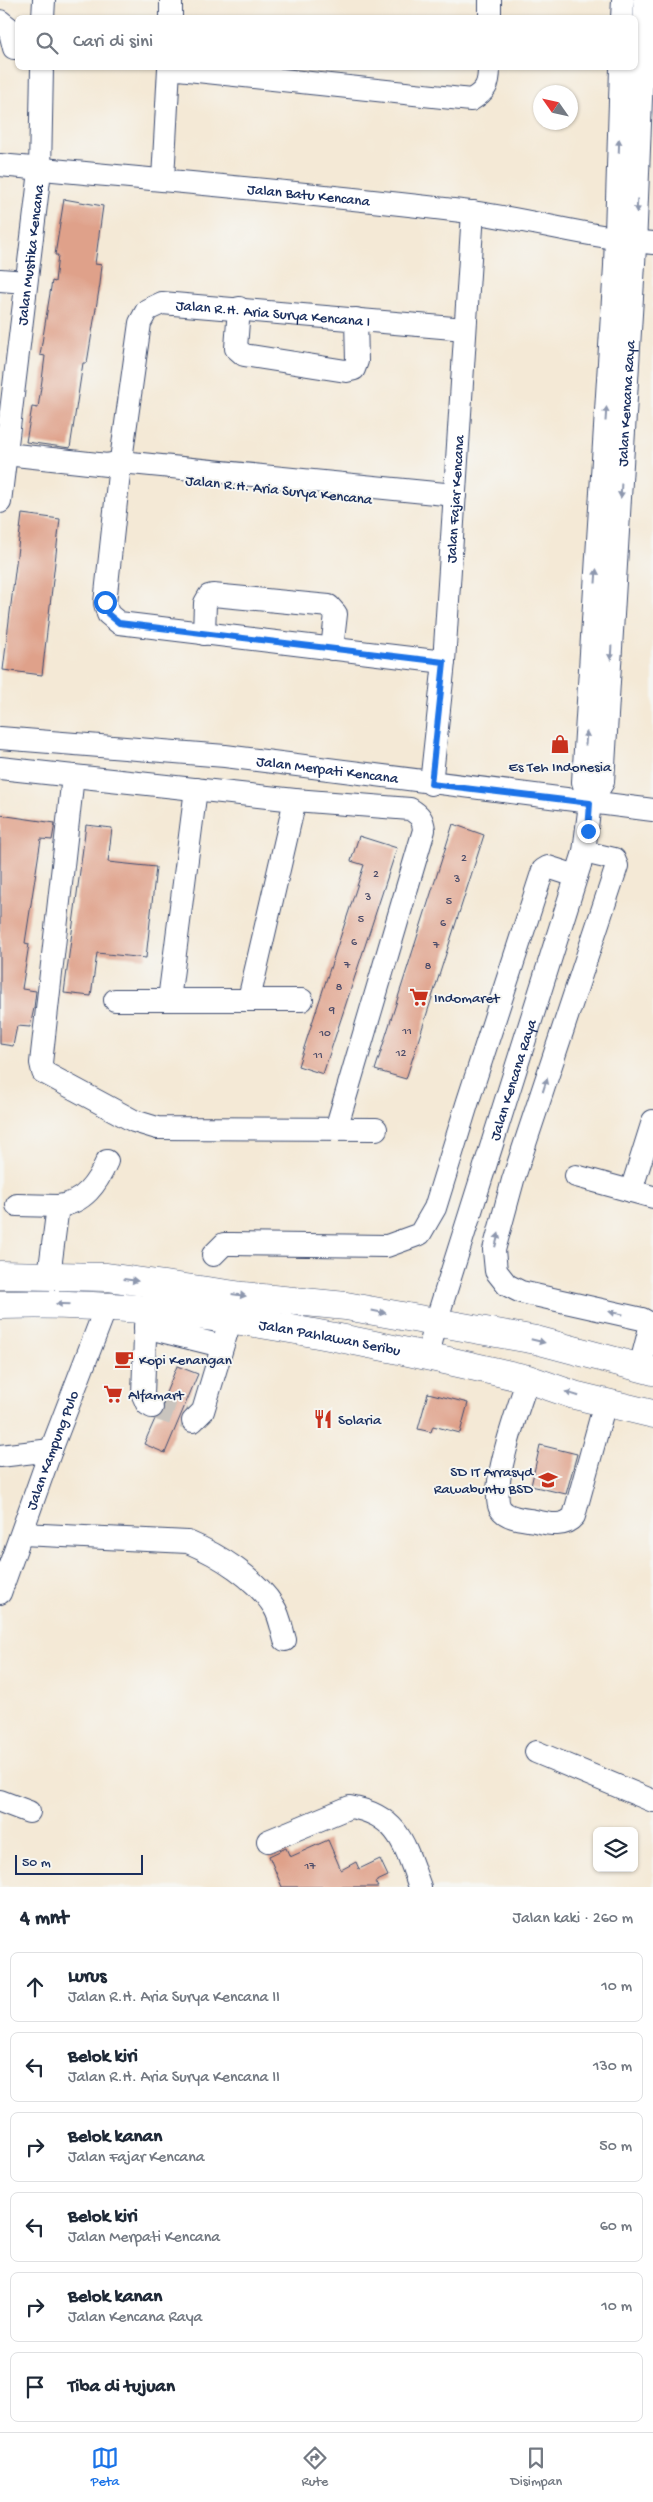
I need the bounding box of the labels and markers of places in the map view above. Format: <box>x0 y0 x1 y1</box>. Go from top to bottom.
shop icon: Es Teh Indonesia <box>549 733 571 755</box>
place label: Es Teh Indonesia <box>509 759 612 777</box>
supermarket icon: Indomaret <box>408 986 430 1008</box>
place label: Indomaret <box>434 990 501 1008</box>
cafe icon: Kopi Kenangan <box>113 1348 135 1370</box>
place label: Kopi Kenangan <box>139 1352 232 1370</box>
supermarket icon: Alfamart <box>102 1383 124 1405</box>
place label: Alfamart <box>128 1387 185 1405</box>
restaurant icon: Solaria <box>312 1408 334 1430</box>
place label: Solaria <box>338 1412 382 1430</box>
place label: SD IT Arrasyd Rawabuntu BSD <box>434 1464 534 1499</box>
school or university icon: SD IT Arrasyd Rawabuntu BSD <box>537 1469 559 1491</box>

